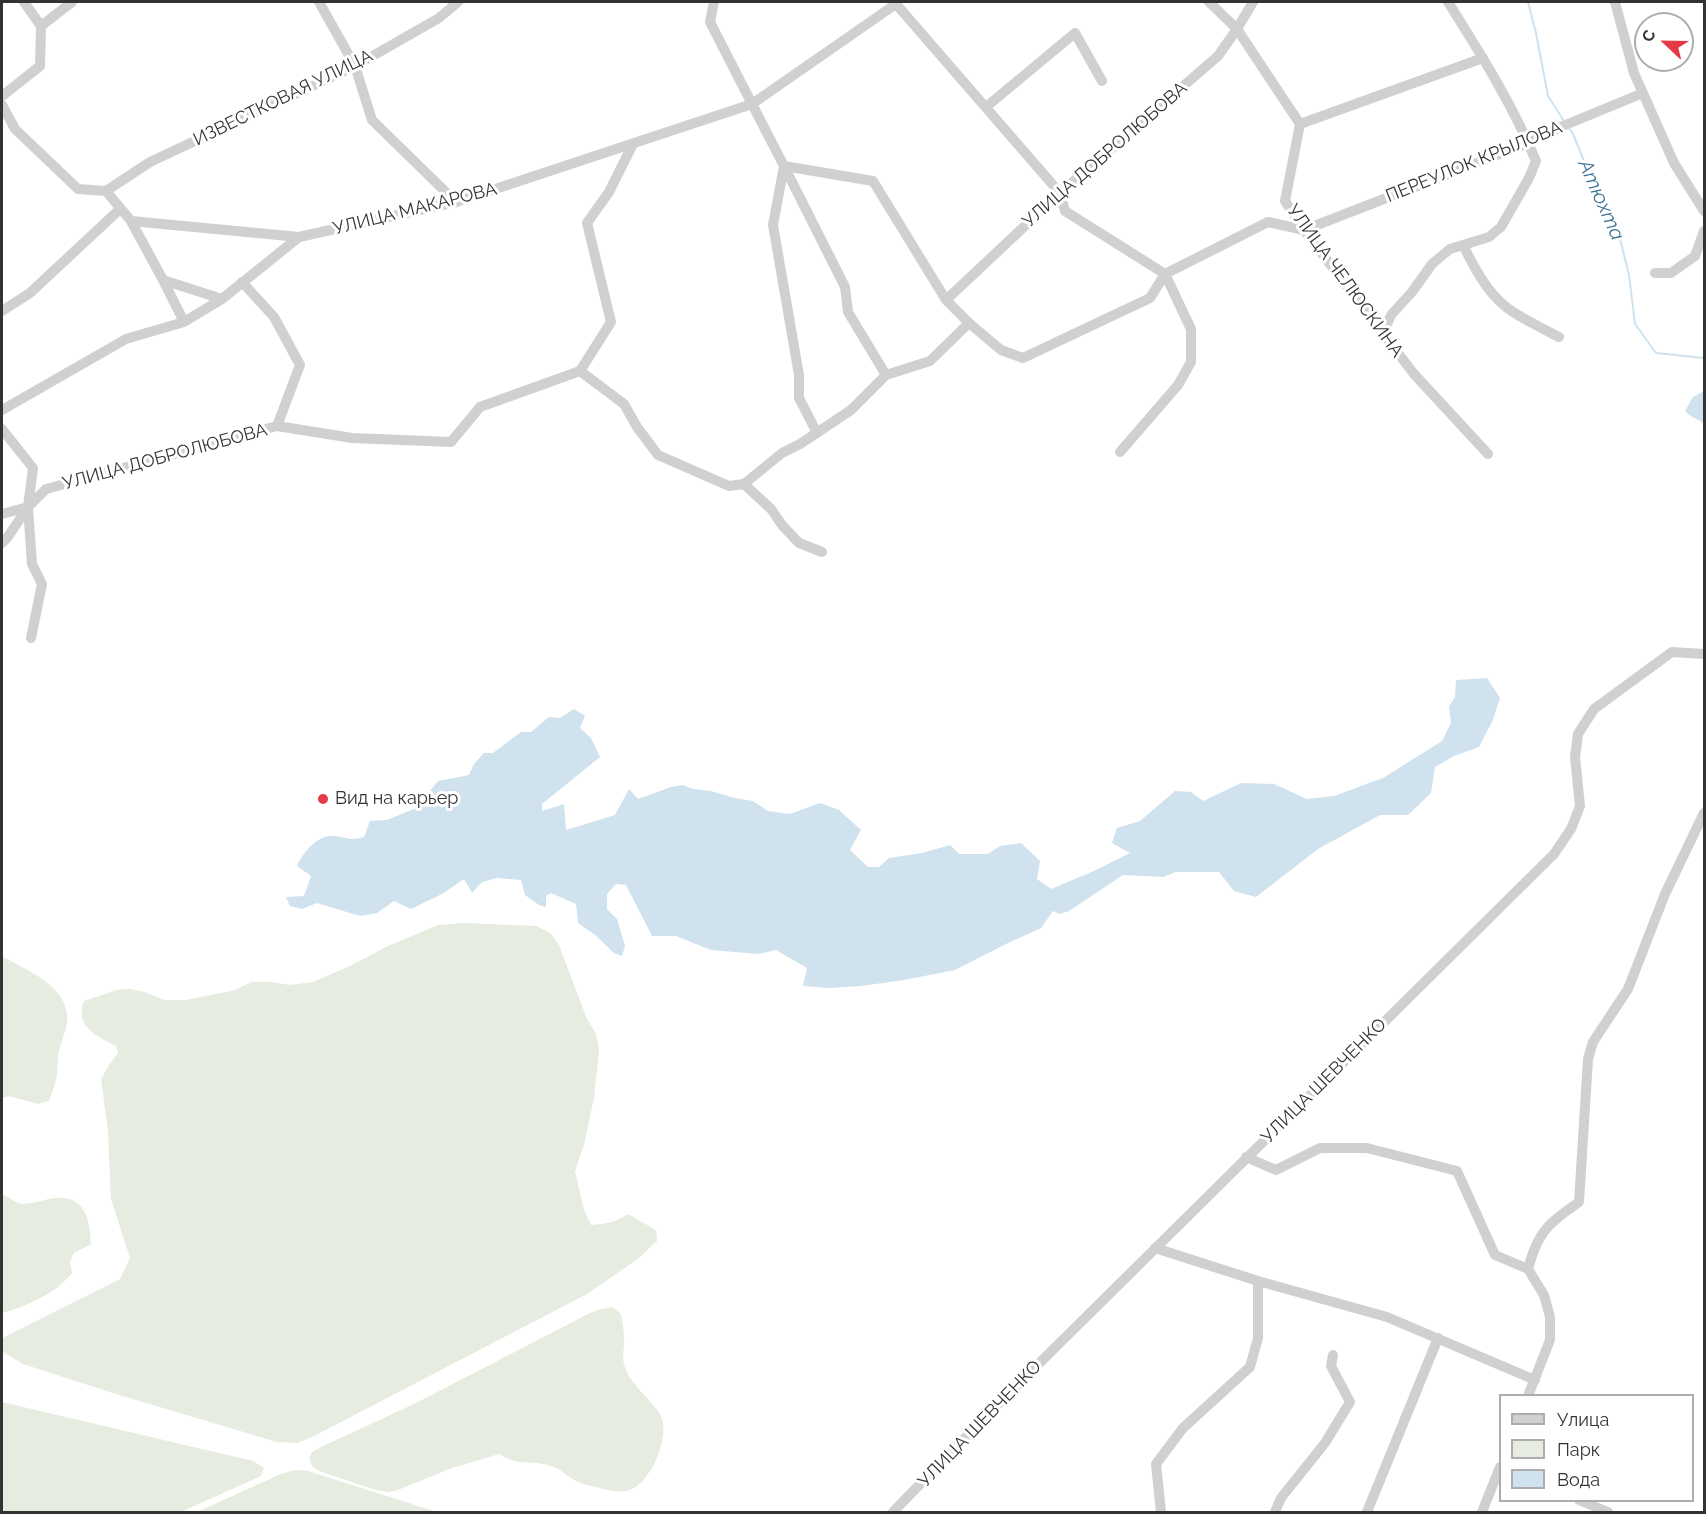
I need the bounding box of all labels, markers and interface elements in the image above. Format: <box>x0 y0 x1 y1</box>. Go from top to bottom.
north arrow <box>1634 12 1694 72</box>
text: С <box>1638 27 1660 44</box>
street label: ИЗВЕСТКОВАЯ УЛИЦА <box>190 45 376 151</box>
street label: УЛИЦА ДОБРОЛЮБОВА <box>1018 78 1192 232</box>
street label: ПЕРЕУЛОК КРЫЛОВА <box>1383 117 1565 207</box>
water label: Атюхта <box>1573 156 1629 244</box>
street label: УЛИЦА МАКАРОВА <box>331 178 499 240</box>
street label: УЛИЦА ЧЕЛЮСКИНА <box>1282 200 1408 362</box>
street label: УЛИЦА ДОБРОЛЮБОВА <box>60 419 270 495</box>
place label: Вид на карьер <box>335 788 458 810</box>
marker: Вид на карьер <box>316 792 330 806</box>
street label: УЛИЦА ШЕВЧЕНКО <box>1257 1014 1391 1148</box>
street label: УЛИЦА ШЕВЧЕНКО <box>914 1356 1046 1492</box>
legend <box>1499 1394 1694 1502</box>
text: Улица <box>1557 1409 1609 1430</box>
text: Парк <box>1557 1439 1600 1460</box>
text: Вода <box>1557 1469 1600 1490</box>

